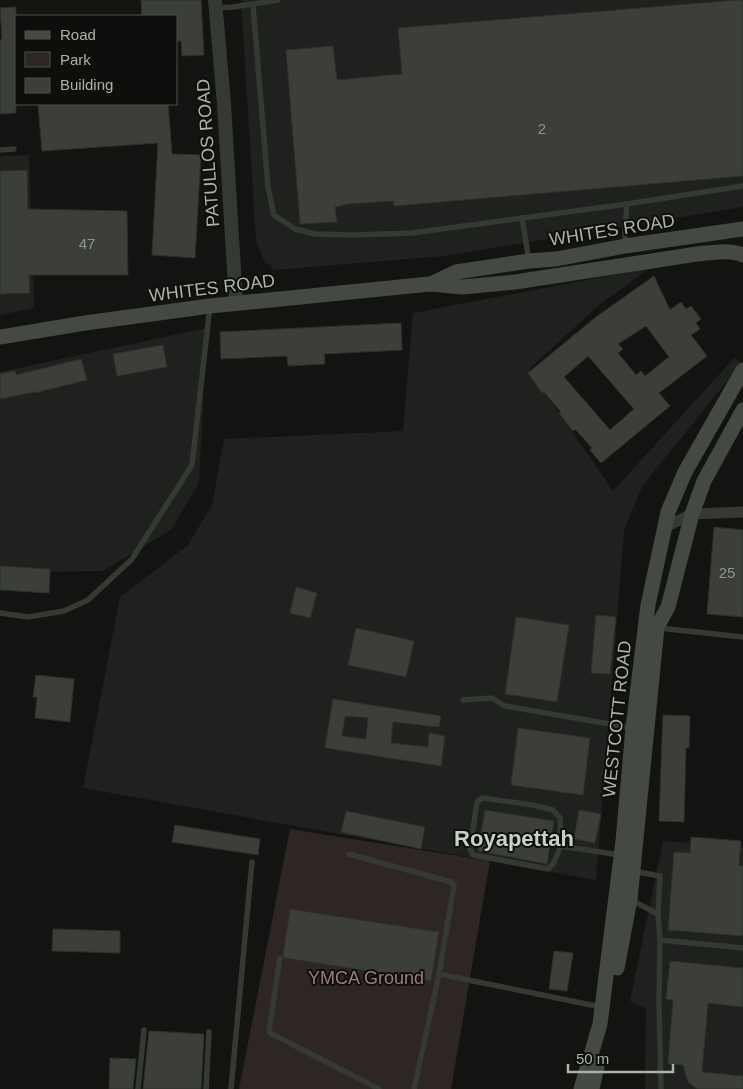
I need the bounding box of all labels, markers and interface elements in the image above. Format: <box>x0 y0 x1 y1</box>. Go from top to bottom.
legend <box>15 15 178 105</box>
text: Road <box>60 26 96 43</box>
text: Park <box>60 51 91 68</box>
text: Building <box>60 76 113 93</box>
street label: PATULLOS ROAD <box>193 78 223 228</box>
house number: 2 <box>538 120 546 137</box>
street label: WHITES ROAD <box>548 210 676 250</box>
house number: 47 <box>79 235 95 252</box>
street label: WHITES ROAD <box>148 270 276 306</box>
house number: 25 <box>719 564 735 581</box>
street label: WESTCOTT ROAD <box>599 640 635 798</box>
district label: Royapettah <box>454 826 574 851</box>
park label: YMCA Ground <box>308 968 424 988</box>
scale bar <box>568 1042 673 1074</box>
text: 50 m <box>576 1050 609 1067</box>

